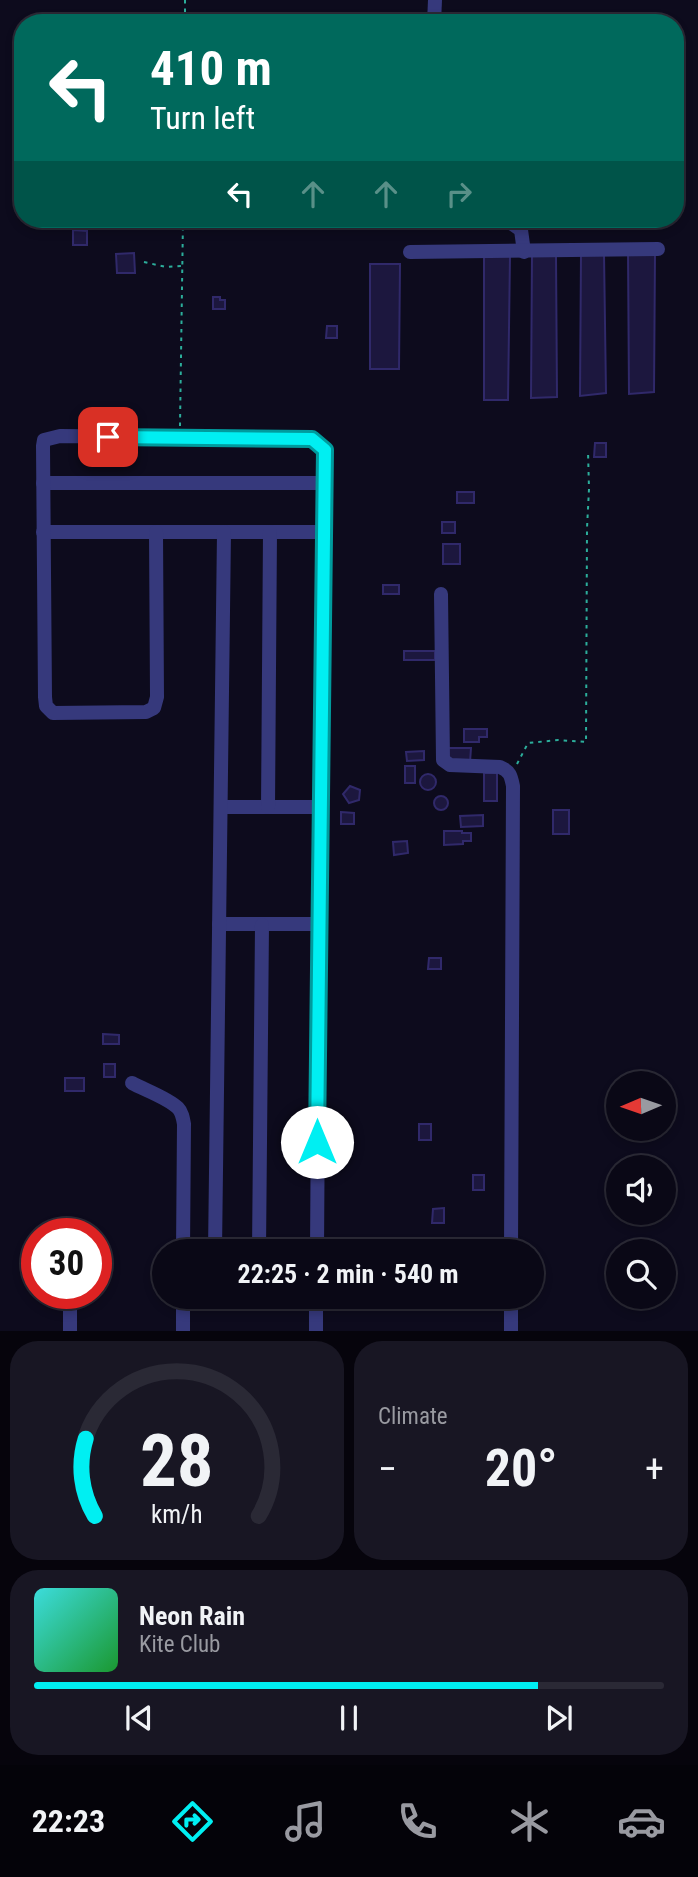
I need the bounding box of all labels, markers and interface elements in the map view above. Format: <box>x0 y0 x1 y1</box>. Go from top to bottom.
text: 410 m <box>150 40 272 97</box>
icon: left <box>35 42 126 133</box>
text: Turn left <box>150 99 255 137</box>
icon: left <box>221 175 259 213</box>
icon: ahead <box>294 175 332 213</box>
icon: ahead <box>367 175 405 213</box>
icon: right <box>440 175 478 213</box>
pin <box>78 407 138 467</box>
icon: arrive <box>89 418 127 456</box>
north arrow <box>606 1071 676 1141</box>
map controls <box>606 1071 676 1309</box>
position arrow <box>280 1105 354 1179</box>
button: sound <box>606 1155 676 1225</box>
speed limit sign: 30 <box>21 1218 112 1309</box>
button: search <box>606 1239 676 1309</box>
text: 22:25 · 2 min · 540 m <box>238 1259 458 1289</box>
text: Climate <box>378 1403 448 1430</box>
text: 28 <box>140 1419 214 1505</box>
text: 20° <box>485 1438 557 1499</box>
text: − <box>378 1447 397 1491</box>
text: + <box>645 1447 664 1491</box>
text: km/h <box>151 1500 203 1529</box>
text: Neon Rain <box>139 1601 245 1631</box>
text: Kite Club <box>139 1631 220 1658</box>
icon: previous <box>120 1699 158 1737</box>
icon: pause <box>330 1699 368 1737</box>
icon: next <box>540 1699 578 1737</box>
icon: directions <box>168 1797 217 1846</box>
icon: music <box>281 1797 330 1846</box>
icon: phone <box>393 1797 442 1846</box>
icon: climate <box>505 1797 554 1846</box>
icon: car <box>617 1797 666 1846</box>
text: 22:23 <box>32 1802 105 1840</box>

